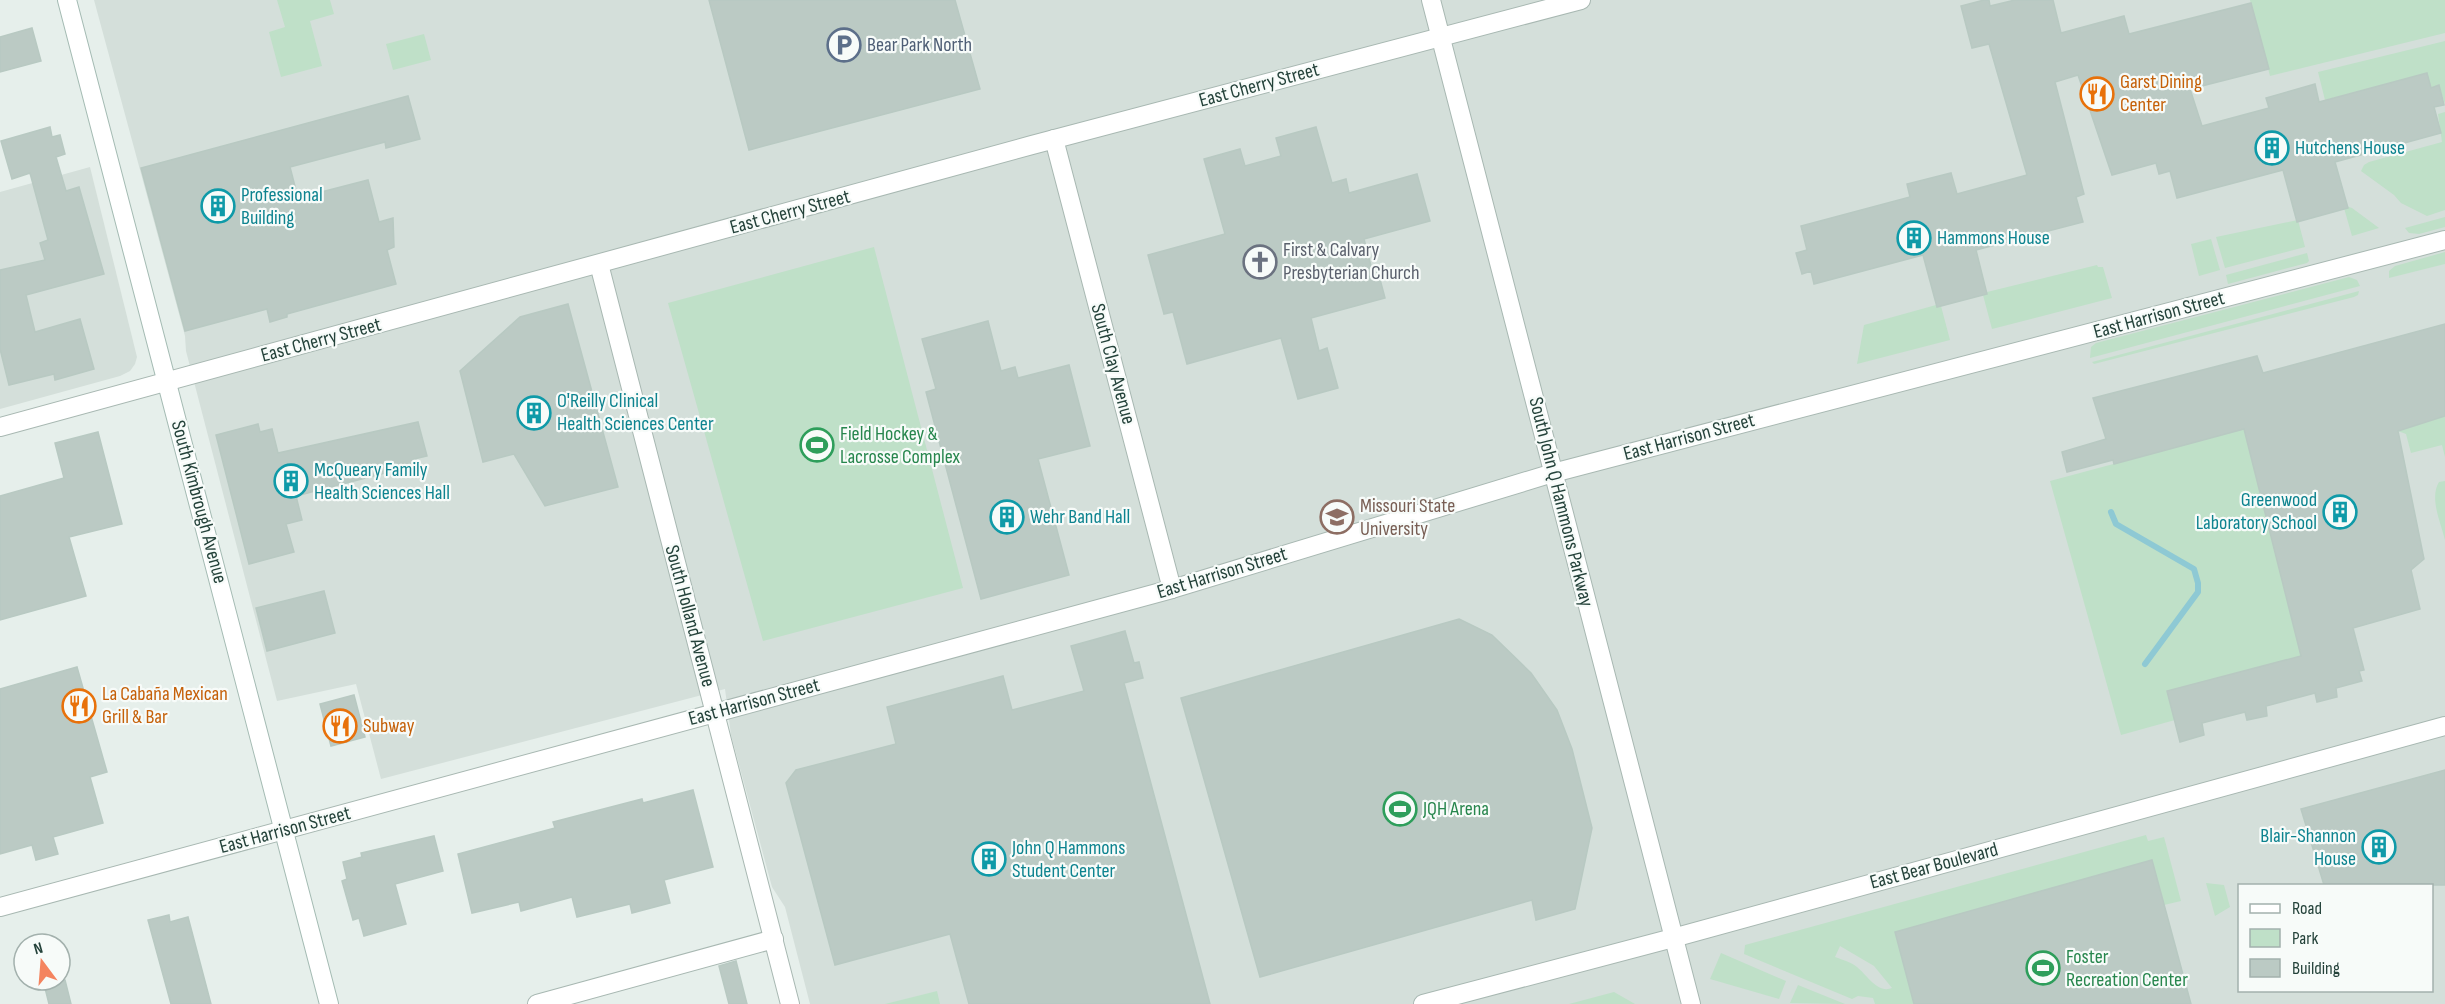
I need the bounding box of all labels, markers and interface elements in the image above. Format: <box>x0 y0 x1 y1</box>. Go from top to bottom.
parking icon: Bear Park North <box>826 27 862 63</box>
place label: Bear Park North <box>867 33 972 57</box>
street label: East Cherry Street <box>1196 57 1322 113</box>
place label: Garst Dining Center <box>2120 70 2202 117</box>
restaurant icon: Garst Dining Center <box>2079 76 2115 112</box>
building icon: Hutchens House <box>2254 130 2290 166</box>
place label: Hutchens House <box>2295 136 2405 160</box>
place label: Professional Building <box>241 183 323 230</box>
street label: East Cherry Street <box>727 184 853 240</box>
building icon: Professional Building <box>200 188 236 224</box>
building icon: Hammons House <box>1896 220 1932 256</box>
place label: Hammons House <box>1937 226 2050 250</box>
place label: First & Calvary Presbyterian Church <box>1283 238 1420 285</box>
church icon: First & Calvary Presbyterian Church <box>1242 244 1278 280</box>
street label: East Harrison Street <box>2091 286 2227 344</box>
street label: South Clay Avenue <box>1085 301 1141 427</box>
street label: East Cherry Street <box>258 312 384 368</box>
place label: O'Reilly Clinical Health Sciences Center <box>557 389 714 436</box>
building icon: O'Reilly Clinical Health Sciences Center <box>516 395 552 431</box>
street label: South John Q Hammons Parkway <box>1523 395 1599 610</box>
street label: East Harrison Street <box>1621 408 1757 466</box>
street label: South Kimbrough Avenue <box>166 418 232 586</box>
place label: Field Hockey & Lacrosse Complex <box>840 422 961 469</box>
sports icon: Field Hockey & Lacrosse Complex <box>799 427 835 463</box>
place label: McQueary Family Health Sciences Hall <box>314 458 450 505</box>
building icon: McQueary Family Health Sciences Hall <box>273 463 309 499</box>
place label: Greenwood Laboratory School <box>2196 488 2317 535</box>
place label: Missouri State University <box>1360 494 1455 541</box>
building icon: Greenwood Laboratory School <box>2322 494 2358 530</box>
building icon: Wehr Band Hall <box>989 499 1025 535</box>
school or university icon: Missouri State University <box>1319 499 1355 535</box>
place label: Wehr Band Hall <box>1030 505 1130 529</box>
street label: East Harrison Street <box>1154 542 1290 604</box>
street label: South Holland Avenue <box>660 543 720 689</box>
street label: East Harrison Street <box>686 673 822 731</box>
place label: La Cabaña Mexican Grill & Bar <box>102 682 228 729</box>
restaurant icon: La Cabaña Mexican Grill & Bar <box>61 688 97 724</box>
restaurant icon: Subway <box>322 708 358 744</box>
place label: Subway <box>363 714 415 738</box>
sports icon: JQH Arena <box>1382 791 1418 827</box>
place label: JQH Arena <box>1422 797 1489 821</box>
street label: East Harrison Street <box>217 801 353 859</box>
place label: Blair-Shannon House <box>2260 824 2356 871</box>
building icon: Blair-Shannon House <box>2361 829 2397 865</box>
place label: John Q Hammons Student Center <box>1011 836 1125 883</box>
street label: East Bear Boulevard <box>1867 837 2001 895</box>
building icon: John Q Hammons Student Center <box>971 841 1007 877</box>
legend <box>2238 884 2433 992</box>
text: Road <box>2292 898 2322 919</box>
text: Park <box>2292 928 2318 949</box>
north arrow <box>12 932 72 992</box>
text: N <box>32 939 45 959</box>
place label: Foster Recreation Center <box>2066 945 2188 992</box>
sports icon: Foster Recreation Center <box>2025 950 2061 986</box>
text: Building <box>2292 958 2340 979</box>

